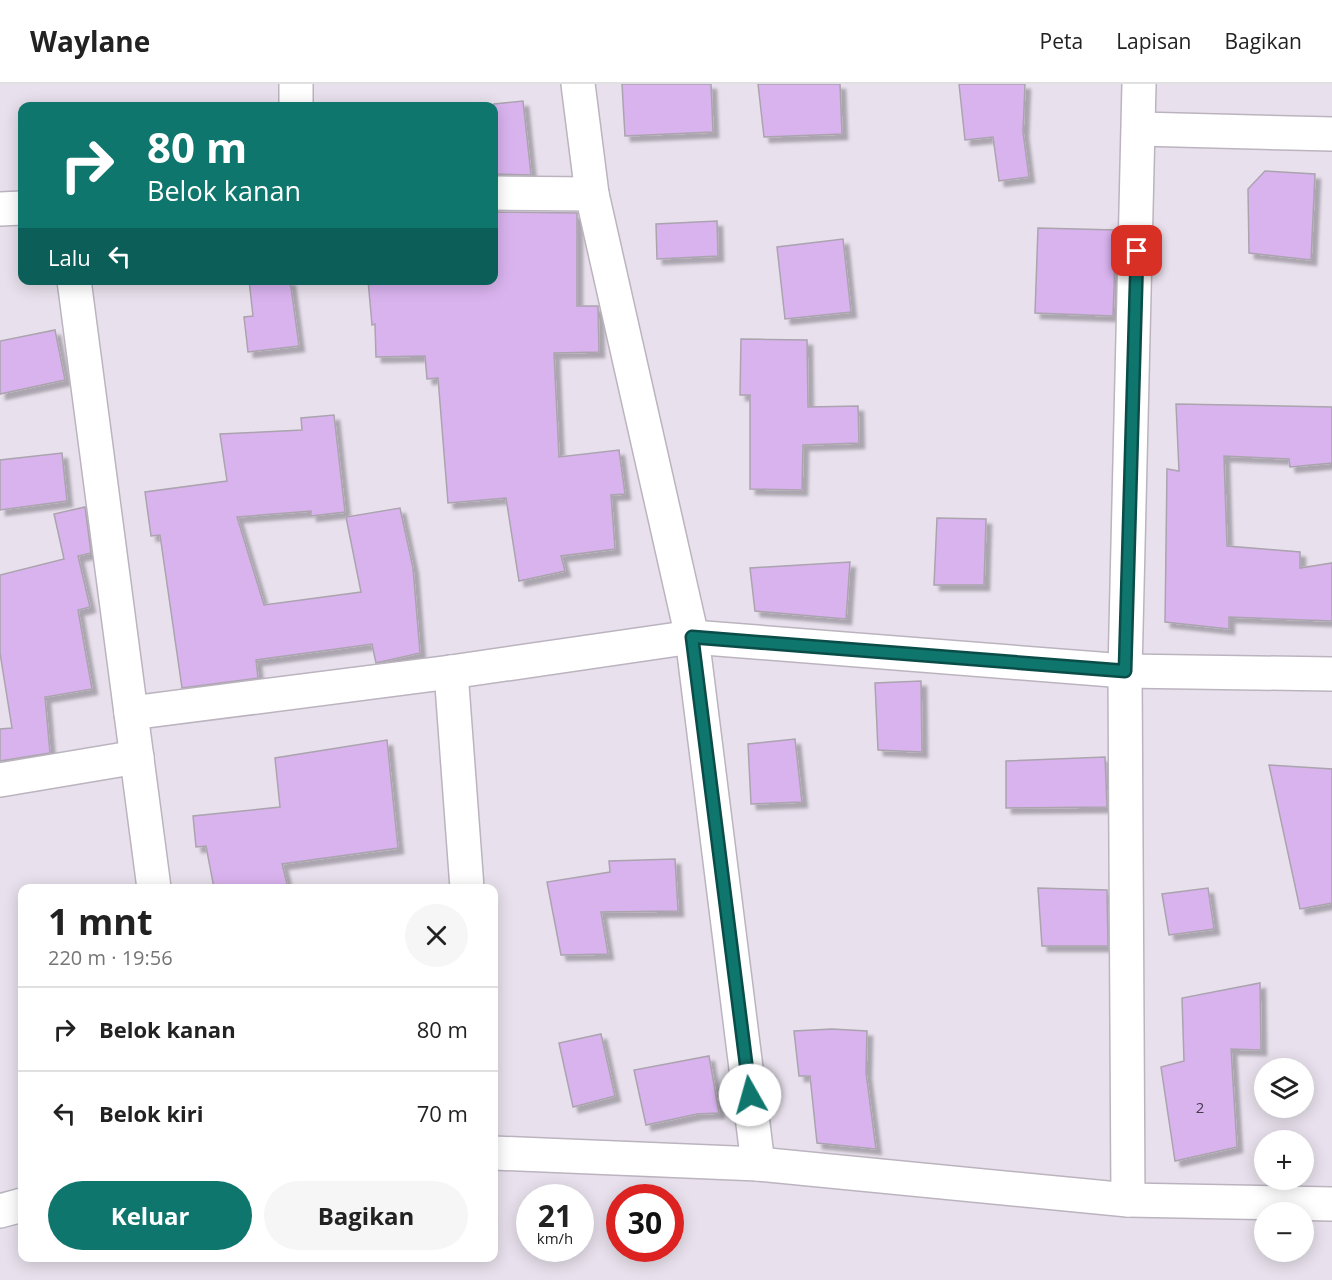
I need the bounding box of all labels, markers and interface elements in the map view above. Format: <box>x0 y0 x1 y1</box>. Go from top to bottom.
text: Waylane <box>30 22 150 60</box>
text: Peta <box>1040 27 1083 55</box>
text: Lapisan <box>1116 27 1191 55</box>
text: Bagikan <box>1224 27 1302 55</box>
text: 80 m <box>147 118 247 175</box>
icon: right <box>48 126 126 204</box>
text: Belok kanan <box>147 172 301 209</box>
pin <box>1111 225 1162 276</box>
icon: arrive <box>1120 234 1153 267</box>
icon: left <box>103 240 136 273</box>
text: Lalu <box>48 242 91 272</box>
text: 1 mnt <box>48 897 153 946</box>
button: close <box>405 904 468 967</box>
text: 220 m · 19:56 <box>48 944 173 971</box>
icon: right <box>48 1013 81 1046</box>
text: Belok kanan <box>99 1014 236 1044</box>
text: 80 m <box>417 1014 468 1044</box>
map controls <box>1254 1058 1314 1262</box>
button: layers <box>1254 1058 1314 1118</box>
position arrow <box>718 1063 782 1127</box>
icon: left <box>48 1097 81 1130</box>
house number: 2 <box>1196 1097 1204 1117</box>
text: Belok kiri <box>99 1098 204 1128</box>
text: 70 m <box>417 1098 468 1128</box>
button: + <box>1254 1130 1314 1190</box>
button: Keluar <box>48 1181 252 1250</box>
button: Bagikan <box>264 1181 468 1250</box>
speed limit sign: 30 <box>606 1184 684 1262</box>
text: 21 <box>538 1195 572 1236</box>
button: − <box>1254 1202 1314 1262</box>
text: km/h <box>537 1228 573 1248</box>

